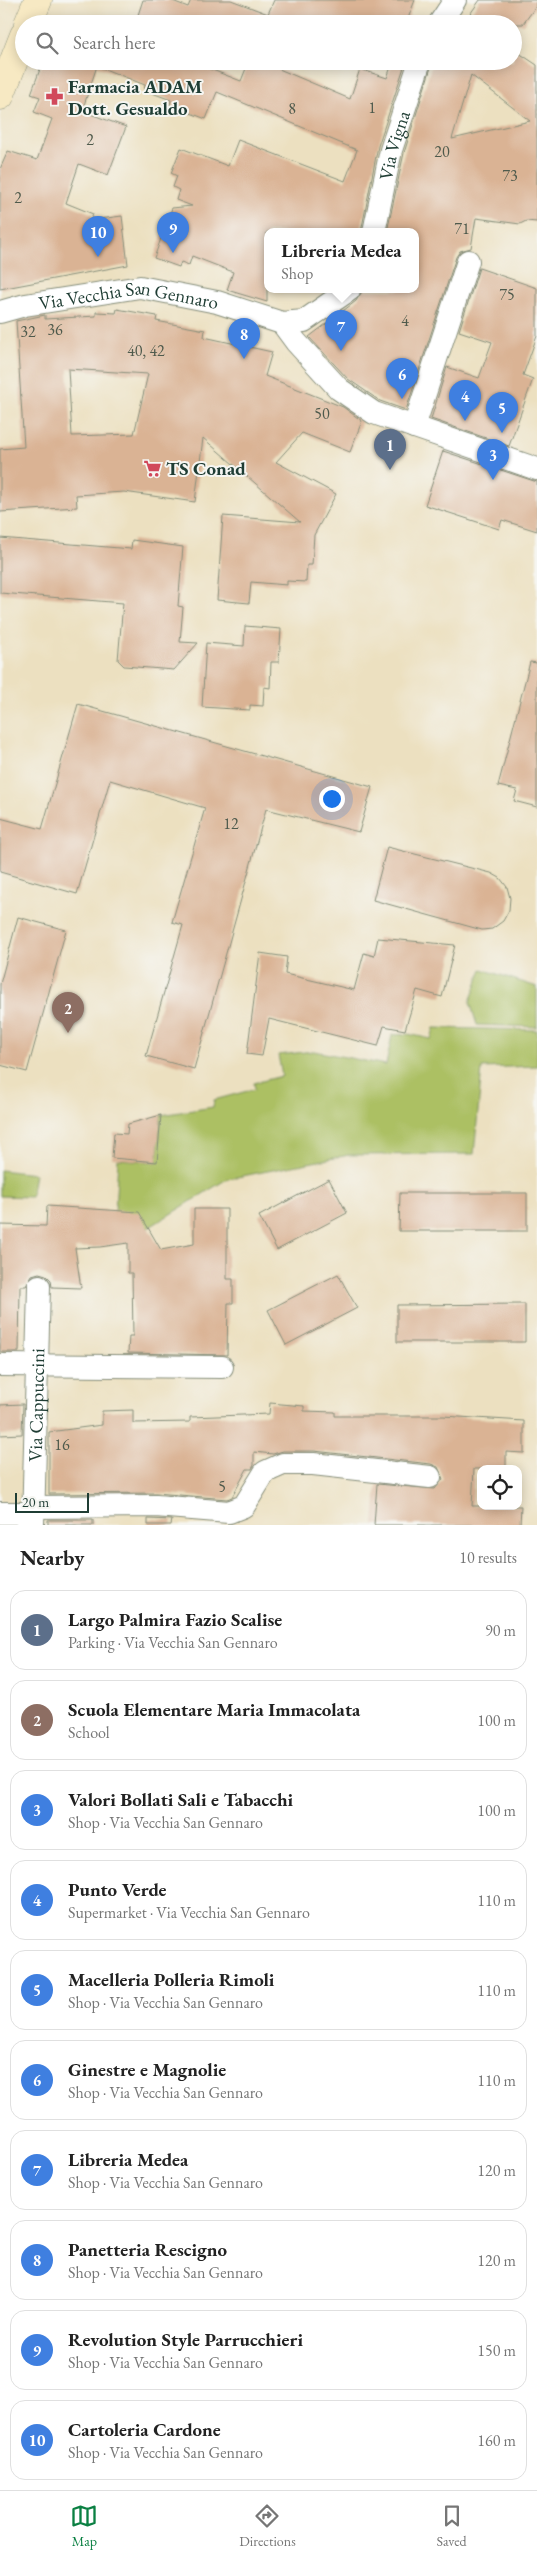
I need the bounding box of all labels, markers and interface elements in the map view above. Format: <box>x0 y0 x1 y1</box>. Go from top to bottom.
search box <box>15 15 522 70</box>
icon: search <box>33 29 61 57</box>
text: Search here <box>73 30 155 55</box>
place label: Farmacia ADAM Dott. Gesualdo <box>68 74 202 121</box>
pharmacy icon: Farmacia ADAM Dott. Gesualdo <box>44 87 64 107</box>
house number: 1 <box>368 97 376 118</box>
house number: 8 <box>288 98 296 119</box>
street label: Via Vigna <box>373 107 416 182</box>
house number: 2 <box>86 129 94 150</box>
house number: 20 <box>434 141 450 162</box>
house number: 73 <box>502 165 518 186</box>
house number: 2 <box>14 187 22 208</box>
pin: 9 <box>157 212 189 253</box>
pin: 10 <box>82 216 114 257</box>
house number: 71 <box>454 218 470 239</box>
popup <box>264 228 419 293</box>
text: Libreria Medea <box>281 238 402 263</box>
text: Shop <box>281 263 313 284</box>
street label: Via Vecchia San Gennaro <box>37 275 221 316</box>
house number: 75 <box>499 284 515 305</box>
pin: 7 <box>325 310 357 351</box>
house number: 4 <box>401 310 409 331</box>
pin: 8 <box>228 318 260 359</box>
house number: 36 <box>47 319 63 340</box>
house number: 32 <box>20 321 36 342</box>
house number: 40, 42 <box>127 340 165 361</box>
pin: 6 <box>386 358 418 399</box>
pin: 4 <box>449 380 481 421</box>
pin: 5 <box>486 392 518 433</box>
house number: 50 <box>314 403 330 424</box>
pin: 1 <box>374 429 406 470</box>
pin: 3 <box>477 439 509 480</box>
place label: TS Conad <box>166 456 246 481</box>
supermarket icon: TS Conad <box>142 458 162 478</box>
your location <box>319 786 345 812</box>
house number: 12 <box>223 813 239 834</box>
pin: 2 <box>52 992 84 1033</box>
street label: Via Cappuccini <box>23 1348 50 1462</box>
house number: 16 <box>54 1434 70 1455</box>
map controls <box>477 1465 522 1510</box>
button: locate <box>477 1465 522 1510</box>
house number: 5 <box>218 1476 226 1497</box>
scale bar <box>15 1490 89 1513</box>
text: 20 m <box>22 1493 49 1511</box>
text: Nearby <box>20 1544 84 1571</box>
text: 10 results <box>459 1547 517 1568</box>
text: Largo Palmira Fazio Scalise <box>68 1607 282 1632</box>
text: 1 <box>33 1620 41 1641</box>
text: 90 m <box>485 1620 516 1641</box>
text: Parking · Via Vecchia San Gennaro <box>68 1632 278 1653</box>
text: Scuola Elementare Maria Immacolata <box>68 1697 360 1722</box>
text: 2 <box>33 1710 41 1731</box>
text: 100 m <box>477 1710 516 1731</box>
text: School <box>68 1722 110 1743</box>
text: Valori Bollati Sali e Tabacchi <box>68 1787 293 1812</box>
text: 3 <box>33 1800 41 1821</box>
text: 100 m <box>477 1800 516 1821</box>
text: Shop · Via Vecchia San Gennaro <box>68 1812 263 1833</box>
text: Punto Verde <box>68 1877 167 1902</box>
text: 4 <box>33 1890 41 1911</box>
text: 110 m <box>477 1890 516 1911</box>
text: Supermarket · Via Vecchia San Gennaro <box>68 1902 310 1923</box>
text: Macelleria Polleria Rimoli <box>68 1967 274 1992</box>
text: 5 <box>33 1980 41 2001</box>
text: 110 m <box>477 1980 516 2001</box>
text: Shop · Via Vecchia San Gennaro <box>68 1992 263 2013</box>
text: Ginestre e Magnolie <box>68 2057 226 2082</box>
text: 6 <box>33 2070 41 2091</box>
text: 110 m <box>477 2070 516 2091</box>
text: Shop · Via Vecchia San Gennaro <box>68 2082 263 2103</box>
text: Libreria Medea <box>68 2147 188 2172</box>
text: 7 <box>33 2160 41 2181</box>
text: 120 m <box>477 2160 516 2181</box>
text: Shop · Via Vecchia San Gennaro <box>68 2172 263 2193</box>
text: Panetteria Rescigno <box>68 2237 227 2262</box>
text: 8 <box>33 2250 41 2271</box>
text: 120 m <box>477 2250 516 2271</box>
text: Shop · Via Vecchia San Gennaro <box>68 2262 263 2283</box>
text: Revolution Style Parrucchieri <box>68 2327 303 2352</box>
text: 9 <box>33 2340 41 2361</box>
text: 150 m <box>477 2340 516 2361</box>
text: Shop · Via Vecchia San Gennaro <box>68 2352 263 2373</box>
text: Cartoleria Cardone <box>68 2417 221 2442</box>
text: 10 <box>29 2430 45 2451</box>
text: 160 m <box>477 2430 516 2451</box>
text: Shop · Via Vecchia San Gennaro <box>68 2442 263 2463</box>
tab: Map <box>70 2502 98 2550</box>
tab: Directions <box>239 2502 296 2550</box>
tab: Saved <box>437 2502 467 2550</box>

